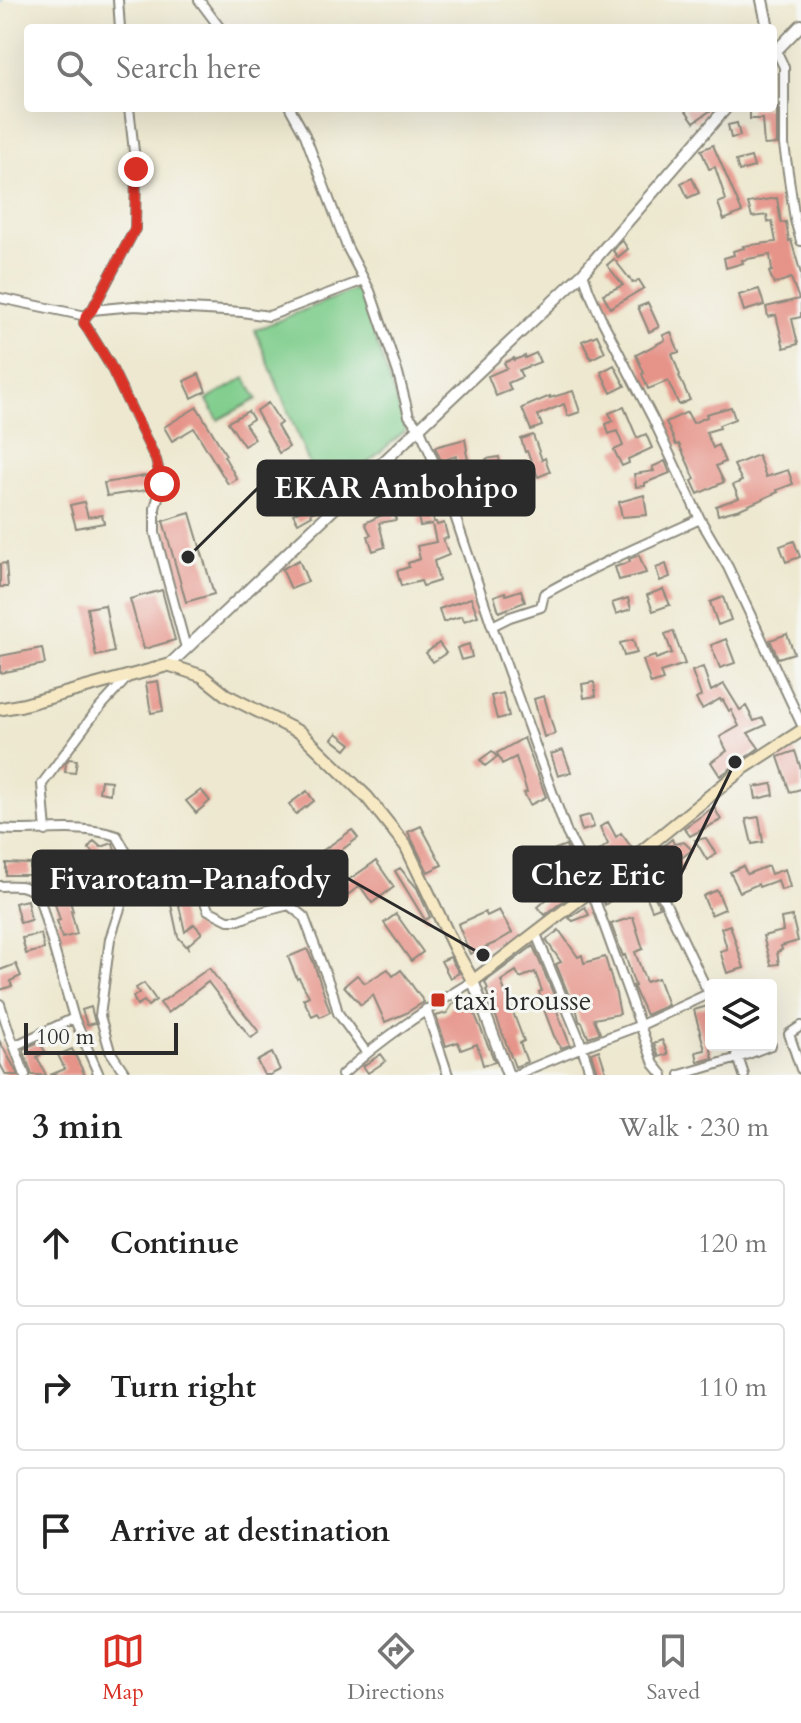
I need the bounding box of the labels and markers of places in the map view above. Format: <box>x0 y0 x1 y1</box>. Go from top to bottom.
callout: EKAR Ambohipo <box>258 461 534 515</box>
callout: Chez Eric <box>514 847 681 901</box>
callout: Fivarotam-Panafody <box>33 851 347 905</box>
place label: taxi brousse <box>454 982 591 1020</box>
marker: taxi brousse <box>429 991 447 1009</box>

